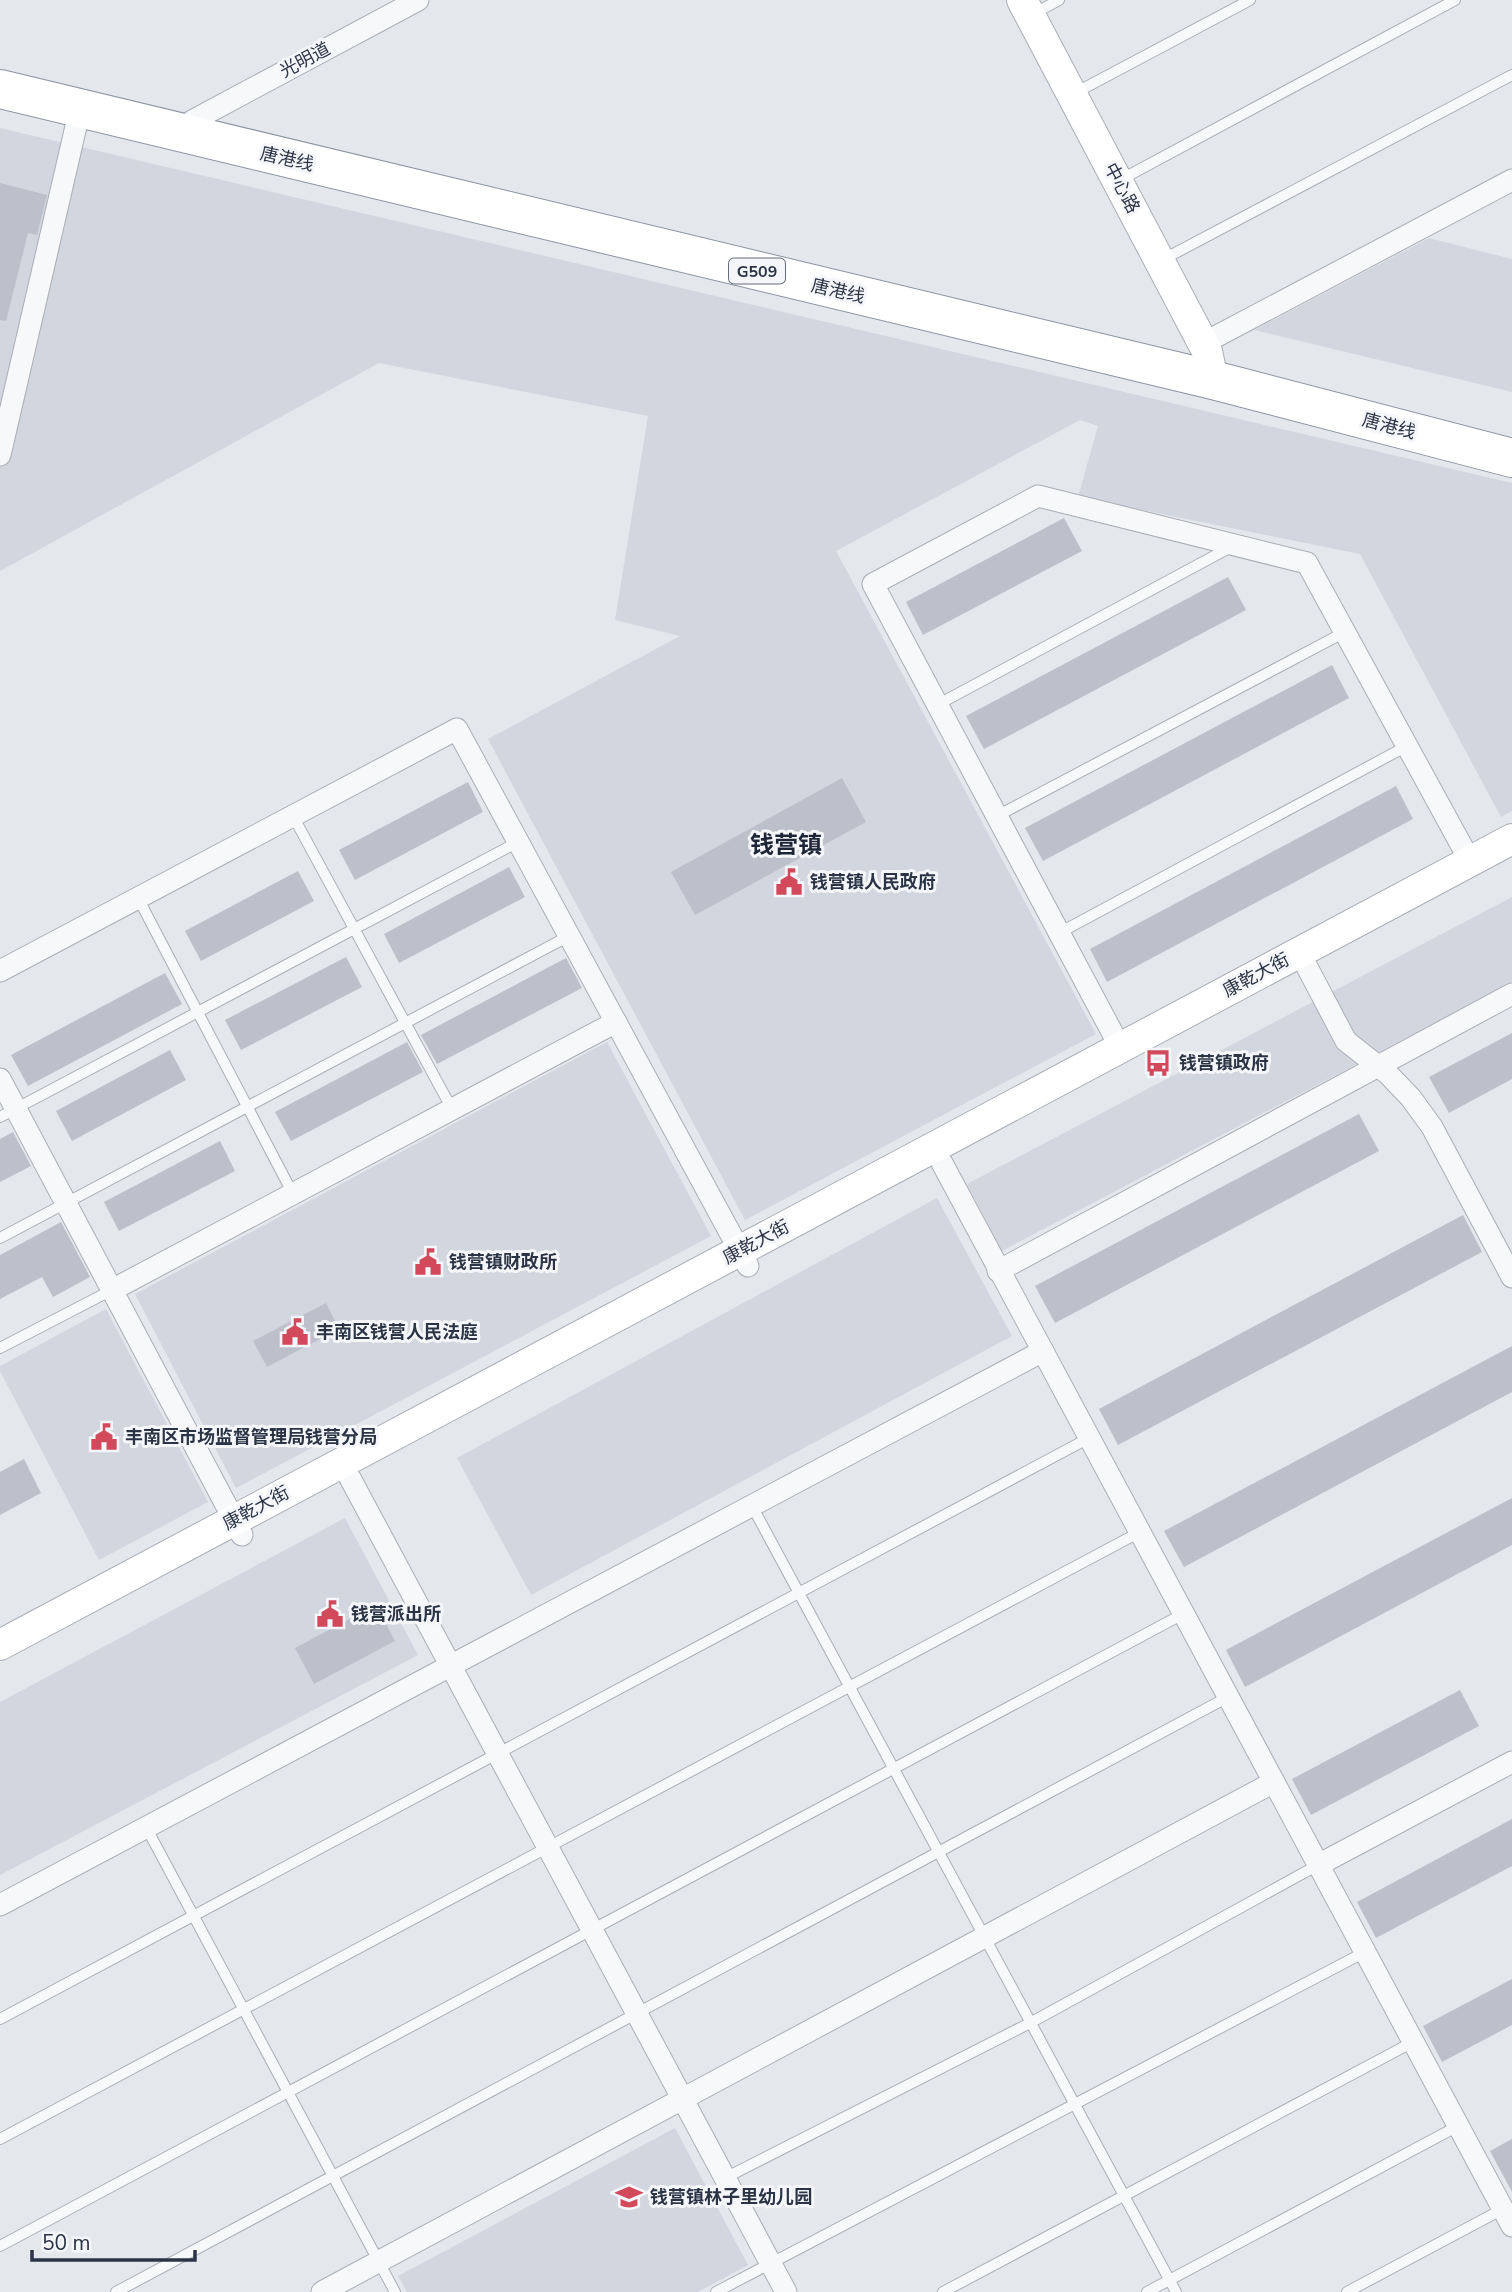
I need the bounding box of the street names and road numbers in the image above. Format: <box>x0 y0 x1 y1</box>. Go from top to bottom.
street label: 光明道 <box>276 37 334 83</box>
street label: 唐港线 <box>258 141 316 177</box>
street label: 中心路 <box>1099 159 1145 217</box>
road number: G509 <box>729 258 785 284</box>
street label: 唐港线 <box>809 273 867 309</box>
street label: 唐港线 <box>1360 407 1418 445</box>
street label: 康乾大街 <box>1219 948 1293 1002</box>
street label: 康乾大街 <box>719 1215 793 1269</box>
street label: 康乾大街 <box>219 1481 293 1535</box>

